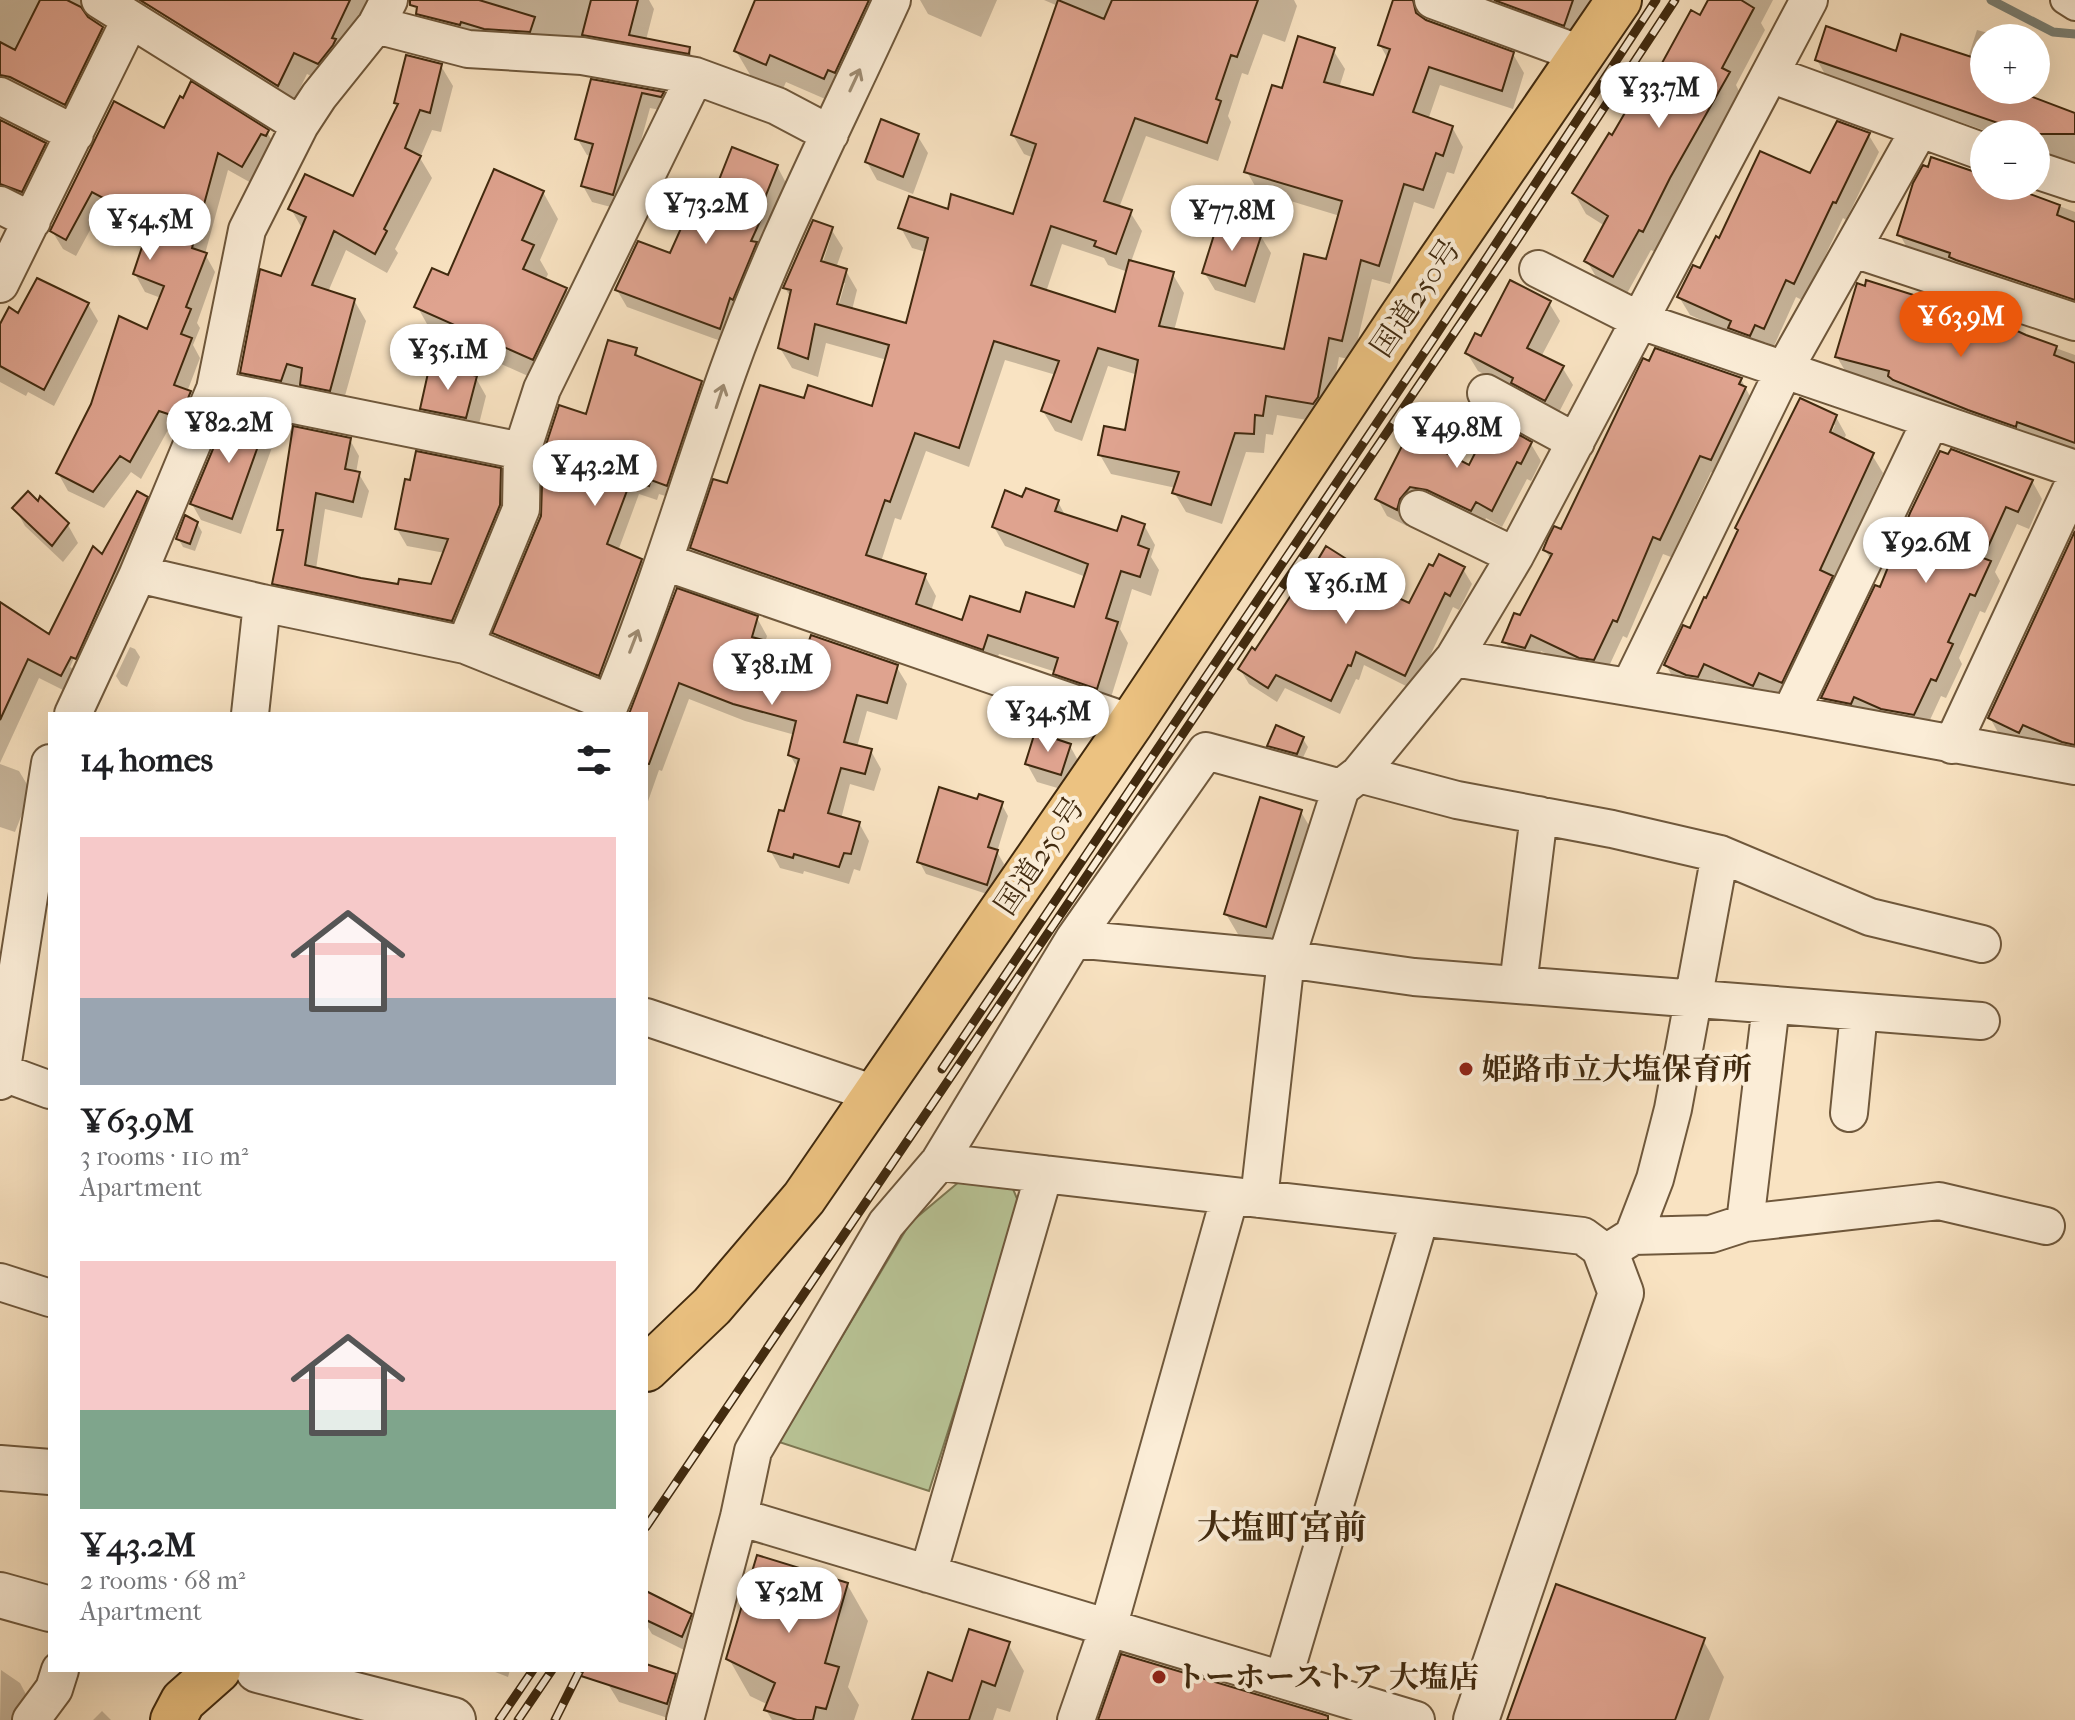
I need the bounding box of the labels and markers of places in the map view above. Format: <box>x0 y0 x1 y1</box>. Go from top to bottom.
pin: ¥33.7M <box>1594 62 1724 130</box>
pin: ¥73.2M <box>641 178 771 246</box>
pin: ¥77.8M <box>1167 185 1297 253</box>
pin: ¥54.5M <box>85 194 215 262</box>
pin: ¥63.9M <box>1896 291 2026 359</box>
pin: ¥35.1M <box>383 324 513 392</box>
pin: ¥82.2M <box>164 397 294 465</box>
pin: ¥49.8M <box>1392 402 1522 470</box>
pin: ¥43.2M <box>530 440 660 508</box>
pin: ¥92.6M <box>1861 517 1991 585</box>
pin: ¥36.1M <box>1281 558 1411 626</box>
pin: ¥38.1M <box>707 639 837 707</box>
pin: ¥34.5M <box>983 686 1113 754</box>
place label: 姫路市立大塩保育所 <box>1482 1052 1752 1087</box>
marker: 姫路市立大塩保育所 <box>1457 1060 1475 1078</box>
pin: ¥52M <box>742 1567 836 1635</box>
place label: トーホーストア 大塩店 <box>1175 1660 1479 1695</box>
marker: トーホーストア 大塩店 <box>1150 1668 1168 1686</box>

